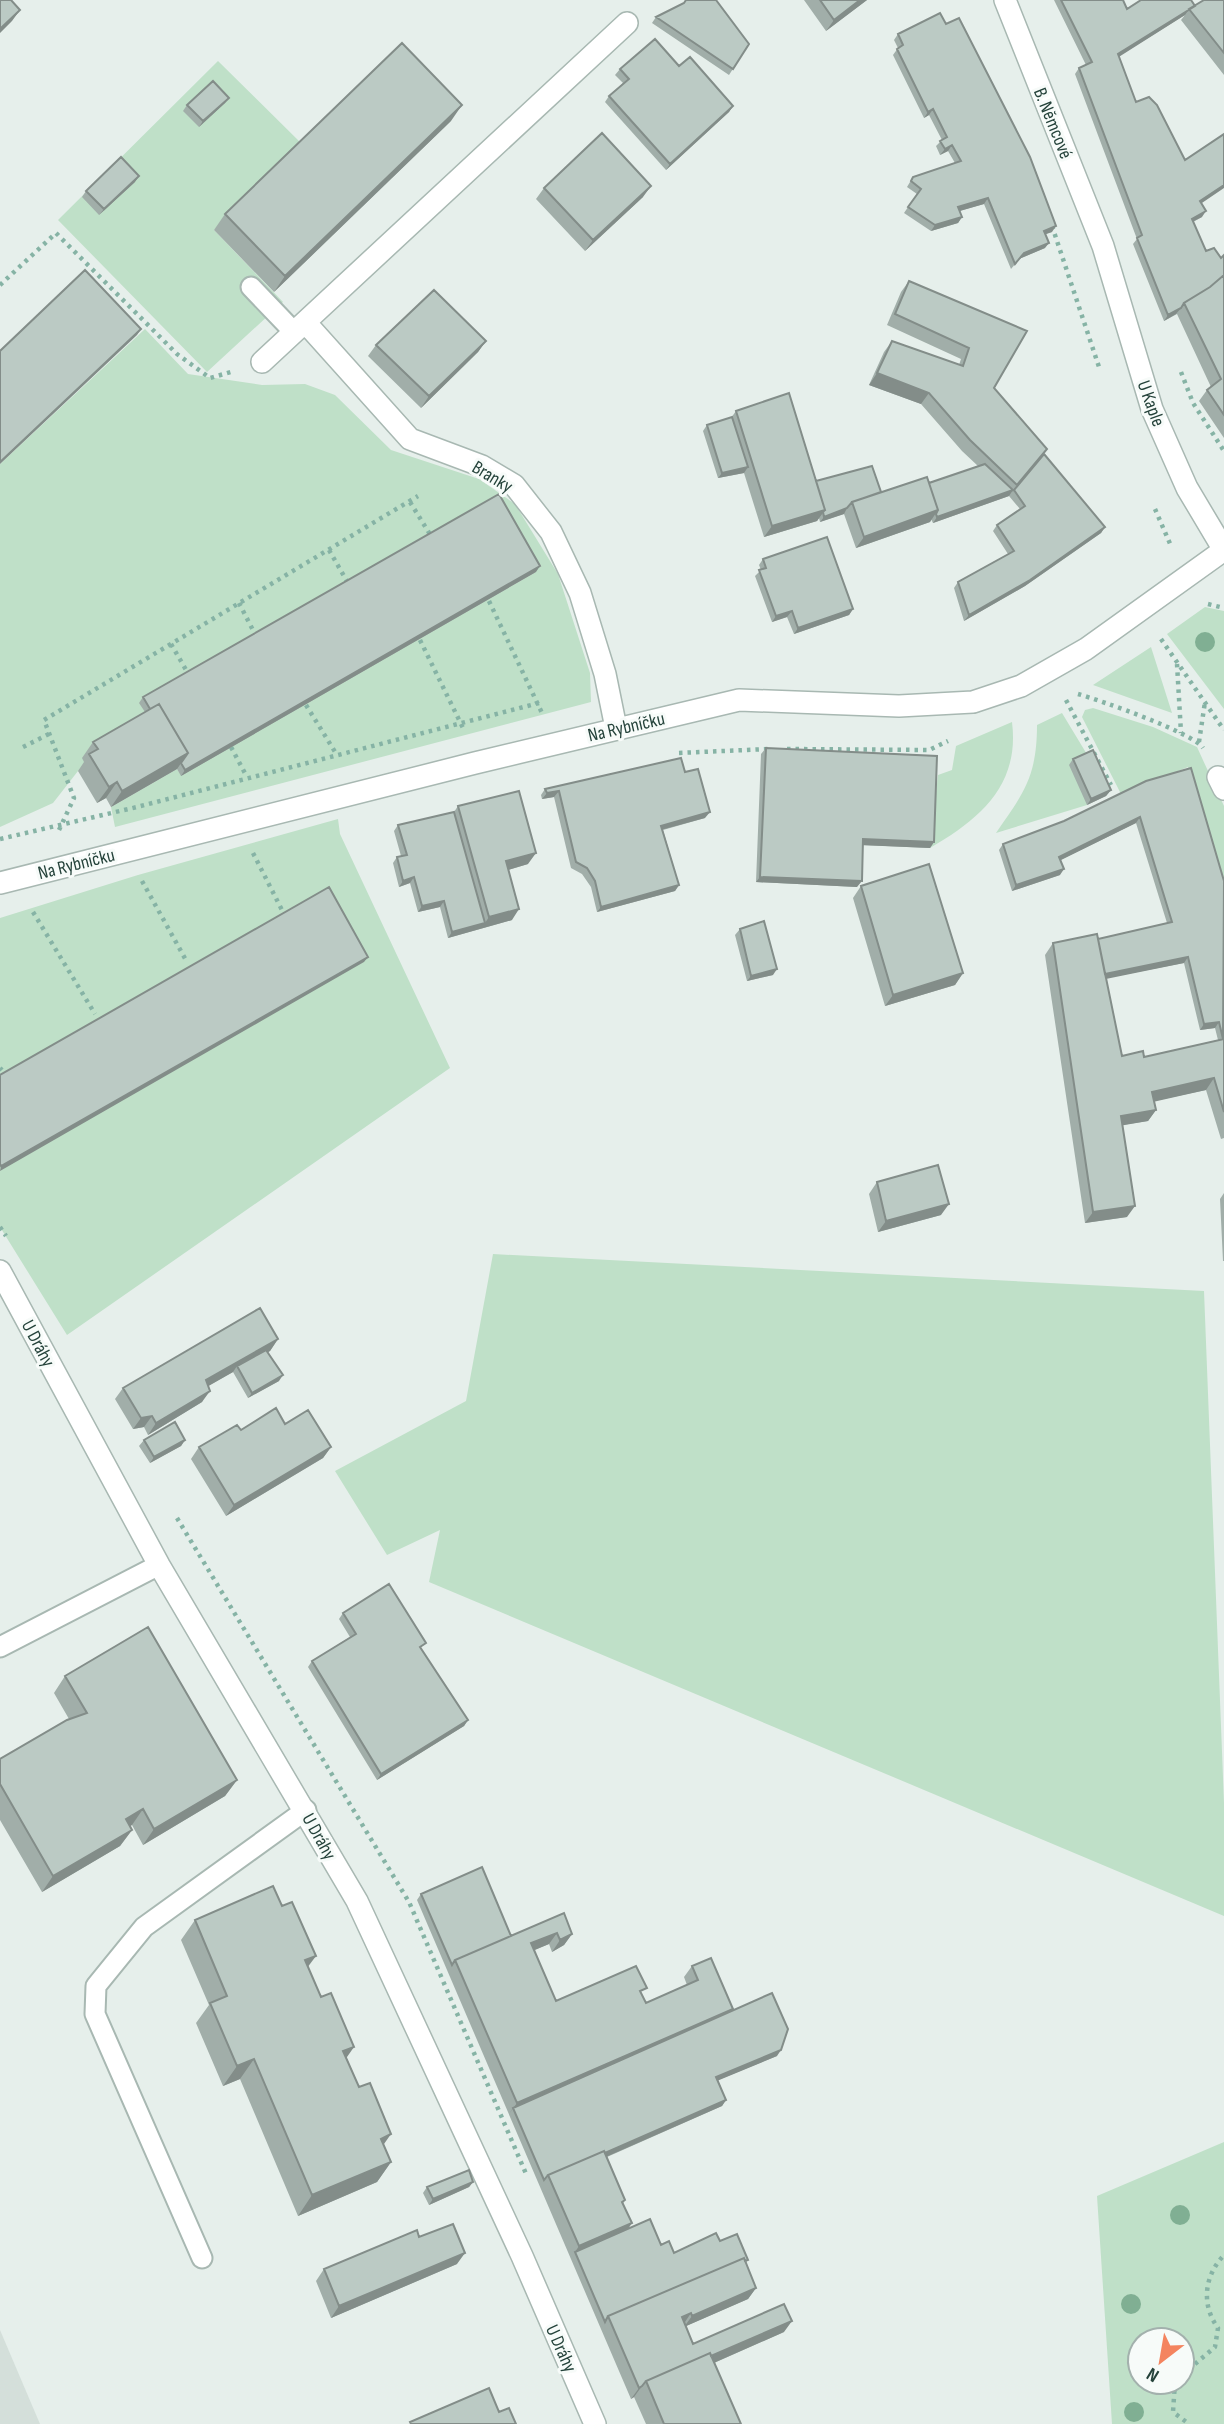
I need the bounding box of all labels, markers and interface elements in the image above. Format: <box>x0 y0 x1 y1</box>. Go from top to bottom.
street label: B. Němcové <box>1028 85 1077 162</box>
street label: U Kaple <box>1132 377 1169 430</box>
street label: Branky <box>468 456 517 499</box>
street label: Na Rybníčku <box>586 707 667 747</box>
street label: Na Rybníčku <box>36 844 117 885</box>
street label: U Dráhy <box>16 1316 60 1372</box>
street label: U Dráhy <box>297 1809 341 1865</box>
street label: U Dráhy <box>540 2321 582 2377</box>
north arrow <box>1126 2326 1196 2396</box>
text: N <box>1143 2362 1163 2387</box>

